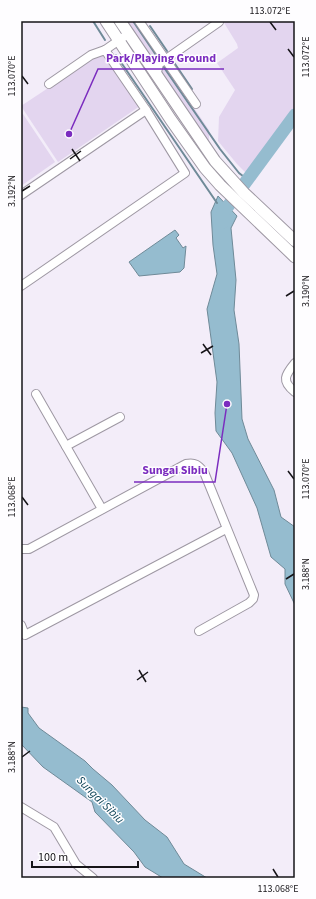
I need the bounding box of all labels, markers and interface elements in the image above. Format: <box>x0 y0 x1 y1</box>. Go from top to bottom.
text: 113.072°E <box>250 4 290 18</box>
text: 113.072°E <box>299 37 313 77</box>
callout: Park/Playing Ground <box>98 45 224 69</box>
text: Park/Playing Ground <box>106 50 216 67</box>
text: 113.070°E <box>5 56 19 96</box>
text: 3.192°N <box>5 175 19 207</box>
text: 3.190°N <box>299 275 313 307</box>
callout: Sungai Sibiu <box>134 458 215 482</box>
text: 113.070°E <box>299 459 313 499</box>
text: Sungai Sibiu <box>142 462 208 479</box>
text: 113.068°E <box>5 477 19 517</box>
text: 3.188°N <box>299 558 313 590</box>
text: 3.188°N <box>5 741 19 773</box>
water label: Sungai Sibiu <box>72 772 128 828</box>
scale bar <box>32 843 138 869</box>
text: 100 m <box>38 849 68 866</box>
text: 113.068°E <box>258 882 298 896</box>

